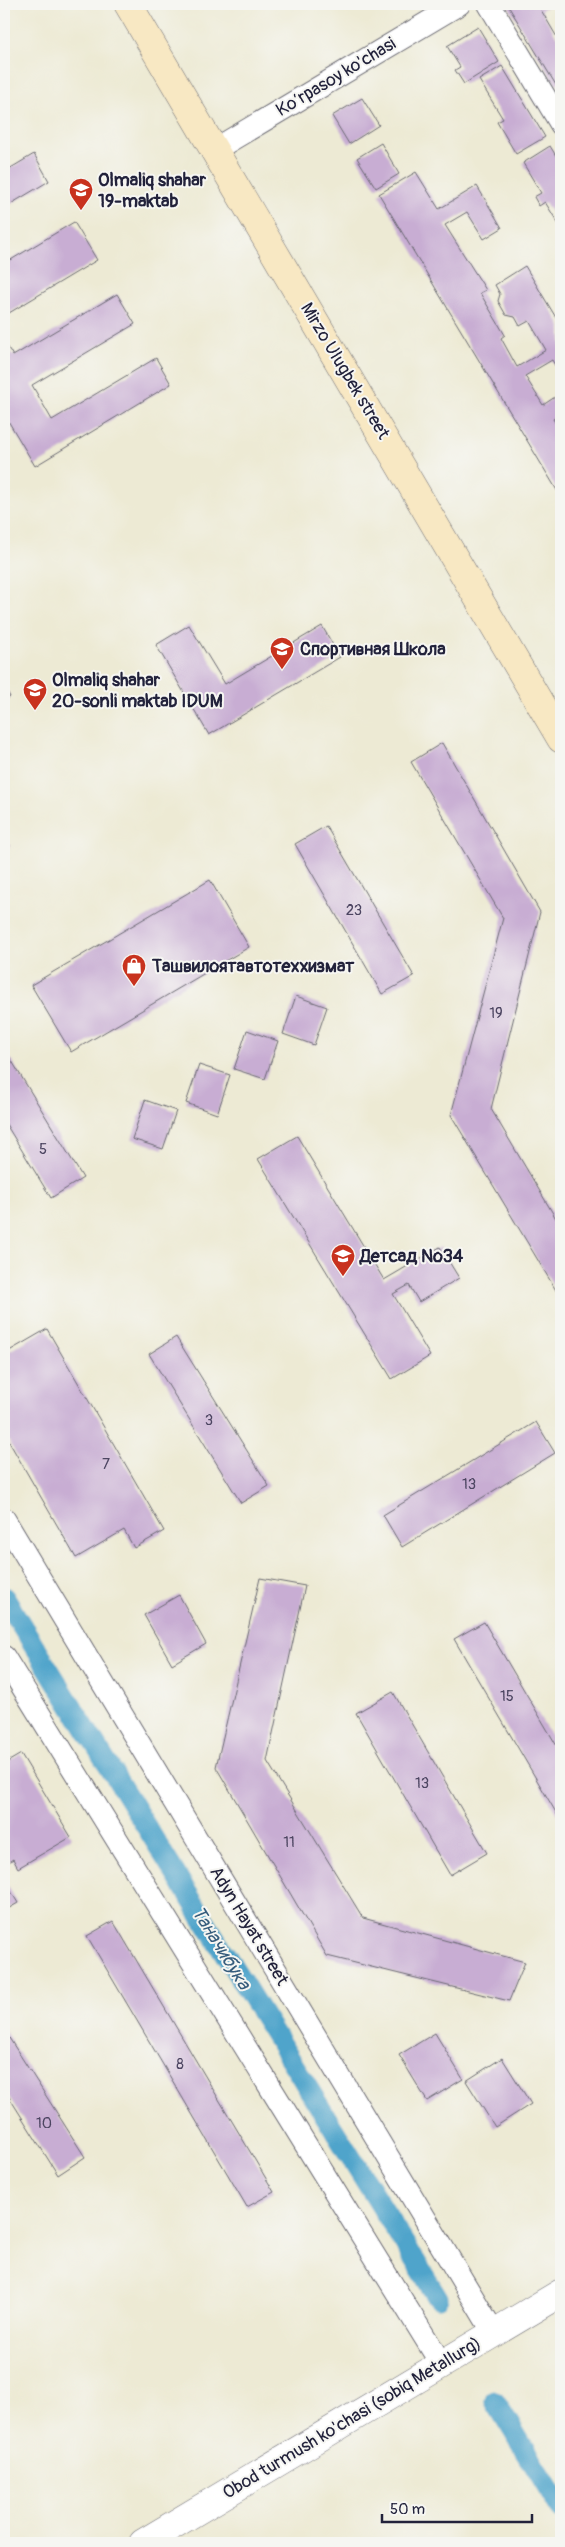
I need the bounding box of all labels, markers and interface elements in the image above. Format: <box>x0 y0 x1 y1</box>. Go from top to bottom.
street label: Ko‘rpasoy ko'chasi <box>272 32 400 122</box>
place label: Olmaliq shahar 19-maktab <box>98 169 207 213</box>
school or university icon: Olmaliq shahar 19-maktab <box>68 177 94 211</box>
street label: Mirzo Ulugbek street <box>295 298 395 444</box>
school or university icon: Спортивная Школа <box>269 636 295 670</box>
place label: Спортивная Школа <box>300 638 446 661</box>
place label: Olmaliq shahar 20-sonli maktab IDUM <box>52 669 223 713</box>
school or university icon: Olmaliq shahar 20-sonli maktab IDUM <box>22 677 48 711</box>
house number: 23 <box>346 901 362 920</box>
shop icon: Ташвилоятавтотеххизмат <box>121 953 147 987</box>
place label: Ташвилоятавтотеххизмат <box>151 955 355 978</box>
house number: 19 <box>489 1004 503 1023</box>
house number: 5 <box>39 1140 47 1159</box>
school or university icon: Детсад №34 <box>330 1243 356 1277</box>
place label: Детсад №34 <box>359 1245 464 1268</box>
house number: 3 <box>205 1411 213 1430</box>
house number: 7 <box>102 1455 110 1474</box>
house number: 13 <box>462 1475 476 1494</box>
house number: 15 <box>500 1687 514 1706</box>
house number: 13 <box>415 1774 429 1793</box>
house number: 11 <box>283 1833 295 1852</box>
street label: Adyn Hayat street <box>204 1862 294 1990</box>
water label: Таначибука <box>186 1902 257 1995</box>
house number: 8 <box>176 2055 184 2074</box>
house number: 10 <box>36 2114 52 2133</box>
street label: Obod turmush ko'chasi (sobiq Metallurg) <box>219 2332 485 2504</box>
scale bar <box>382 2492 532 2524</box>
text: 50 m <box>390 2500 425 2519</box>

